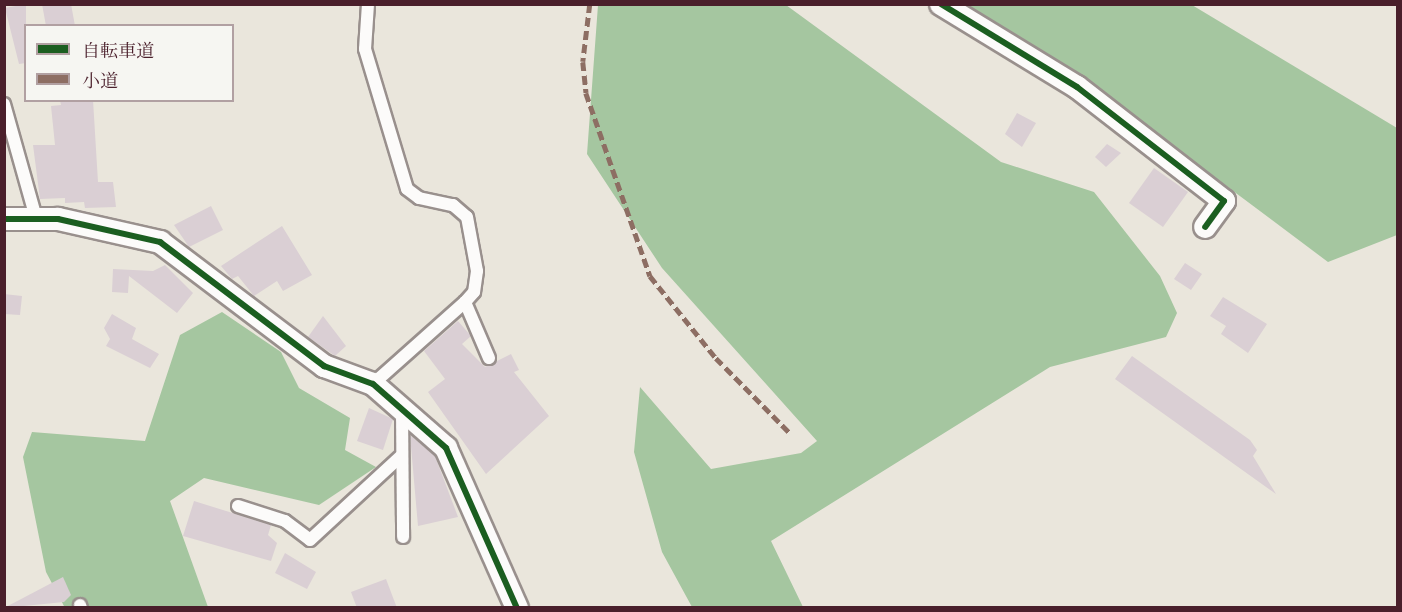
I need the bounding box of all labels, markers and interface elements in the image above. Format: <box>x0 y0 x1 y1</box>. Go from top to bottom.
legend <box>24 24 234 102</box>
text: 自転車道 <box>82 41 154 63</box>
text: 小道 <box>82 71 118 93</box>

